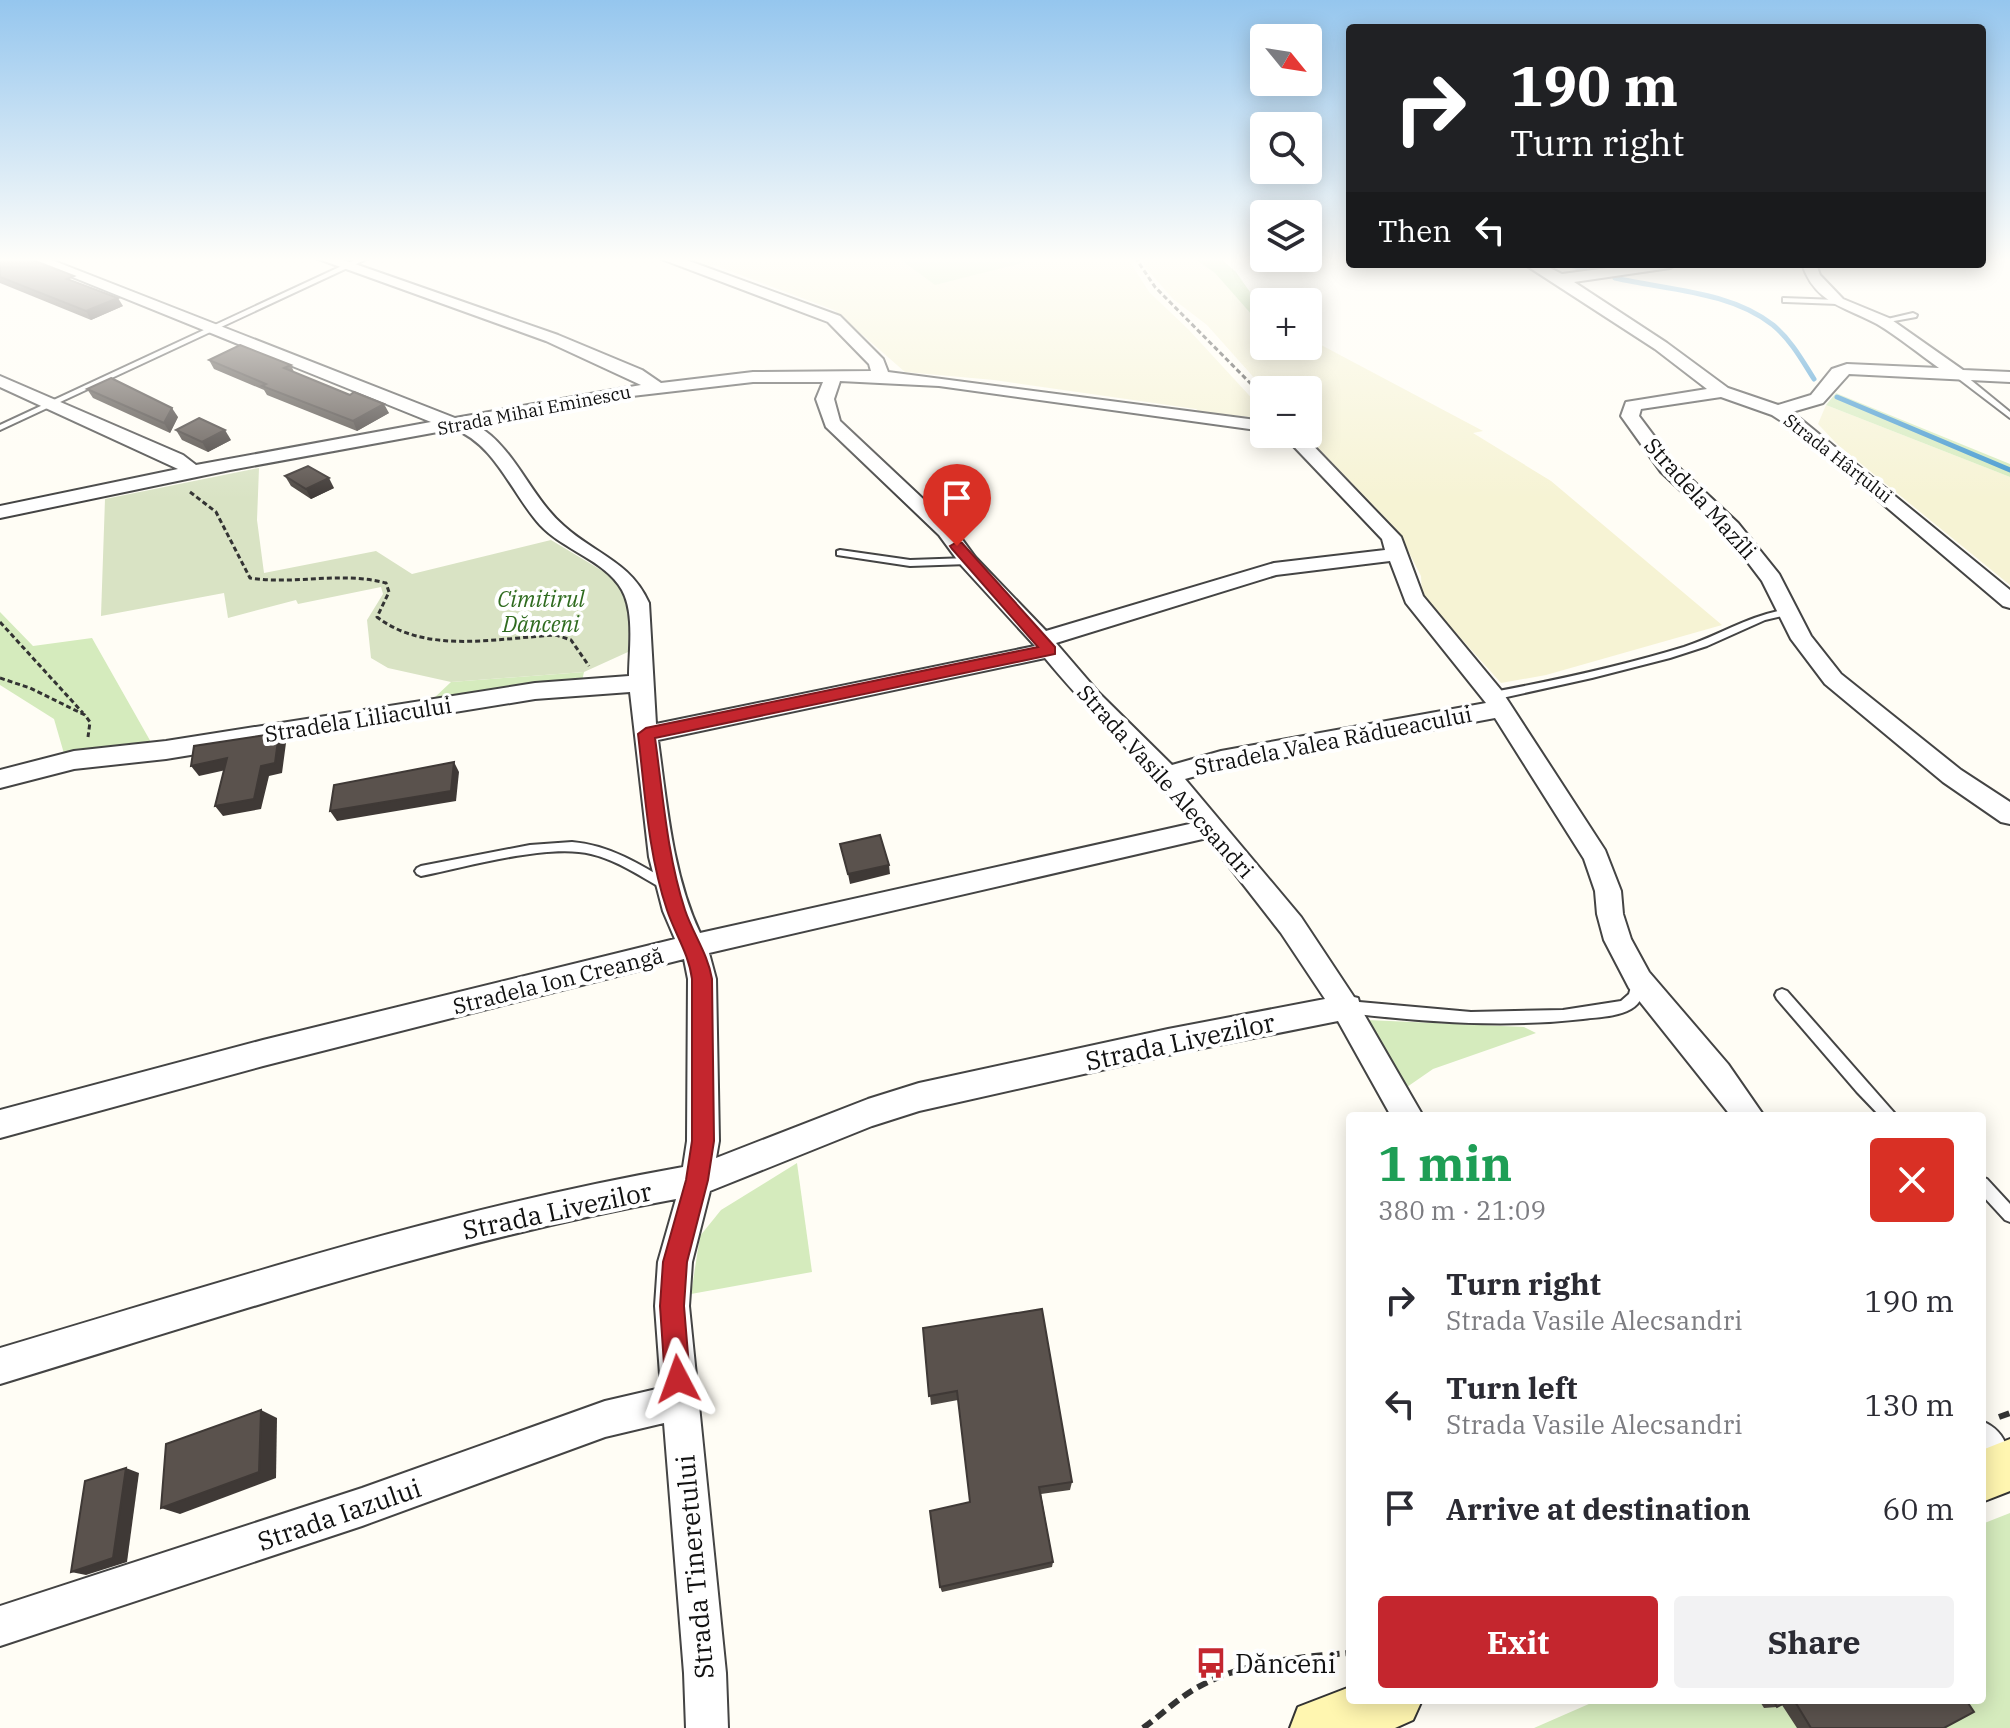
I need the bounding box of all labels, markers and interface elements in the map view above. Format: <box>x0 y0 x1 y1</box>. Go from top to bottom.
north arrow <box>1250 24 1322 96</box>
map controls <box>1250 24 1322 448</box>
text: 190 m <box>1510 49 1678 121</box>
icon: right <box>1378 56 1482 160</box>
button: search <box>1250 112 1322 184</box>
text: Turn right <box>1510 119 1684 166</box>
button: layers <box>1250 200 1322 272</box>
icon: left <box>1468 208 1512 252</box>
text: Then <box>1378 211 1452 250</box>
button: + <box>1250 288 1322 360</box>
button: − <box>1250 376 1322 448</box>
street label: Strada Mihai Eminescu <box>435 380 633 440</box>
street label: Strada Hârțului <box>1779 408 1897 508</box>
street label: Stradela Mazîli <box>1639 431 1763 565</box>
pin <box>923 464 991 546</box>
icon: arrive <box>935 476 979 520</box>
park label: Cimitirul Dănceni <box>497 584 586 638</box>
street label: Strada Vasile Alecsandri <box>1071 678 1261 884</box>
street label: Stradela Liliacului <box>262 690 454 748</box>
street label: Stradela Valea Rădueacului <box>1192 699 1474 781</box>
street label: Stradela Ion Creangă <box>450 940 666 1020</box>
street label: Strada Livezilor <box>1082 1004 1278 1078</box>
text: 1 min <box>1378 1132 1512 1194</box>
button: close <box>1870 1138 1954 1222</box>
street label: Strada Livezilor <box>459 1173 655 1247</box>
text: 380 m · 21:09 <box>1378 1193 1546 1227</box>
text: Turn right <box>1446 1264 1601 1303</box>
icon: right <box>1378 1278 1422 1322</box>
text: 190 m <box>1864 1281 1954 1320</box>
text: Strada Vasile Alecsandri <box>1446 1303 1742 1337</box>
position arrow <box>636 1337 720 1421</box>
text: Turn left <box>1446 1368 1578 1407</box>
icon: left <box>1378 1382 1422 1426</box>
text: 130 m <box>1864 1385 1954 1424</box>
text: Strada Vasile Alecsandri <box>1446 1407 1742 1441</box>
street label: Strada Tineretului <box>667 1454 721 1680</box>
street label: Strada Iazului <box>253 1470 425 1558</box>
icon: arrive <box>1378 1486 1422 1530</box>
text: Arrive at destination <box>1446 1489 1751 1528</box>
text: 60 m <box>1882 1489 1954 1528</box>
button: Exit <box>1378 1596 1658 1688</box>
button: Share <box>1674 1596 1954 1688</box>
bus stop icon: Dănceni <box>1194 1646 1228 1680</box>
place label: Dănceni <box>1235 1646 1336 1680</box>

